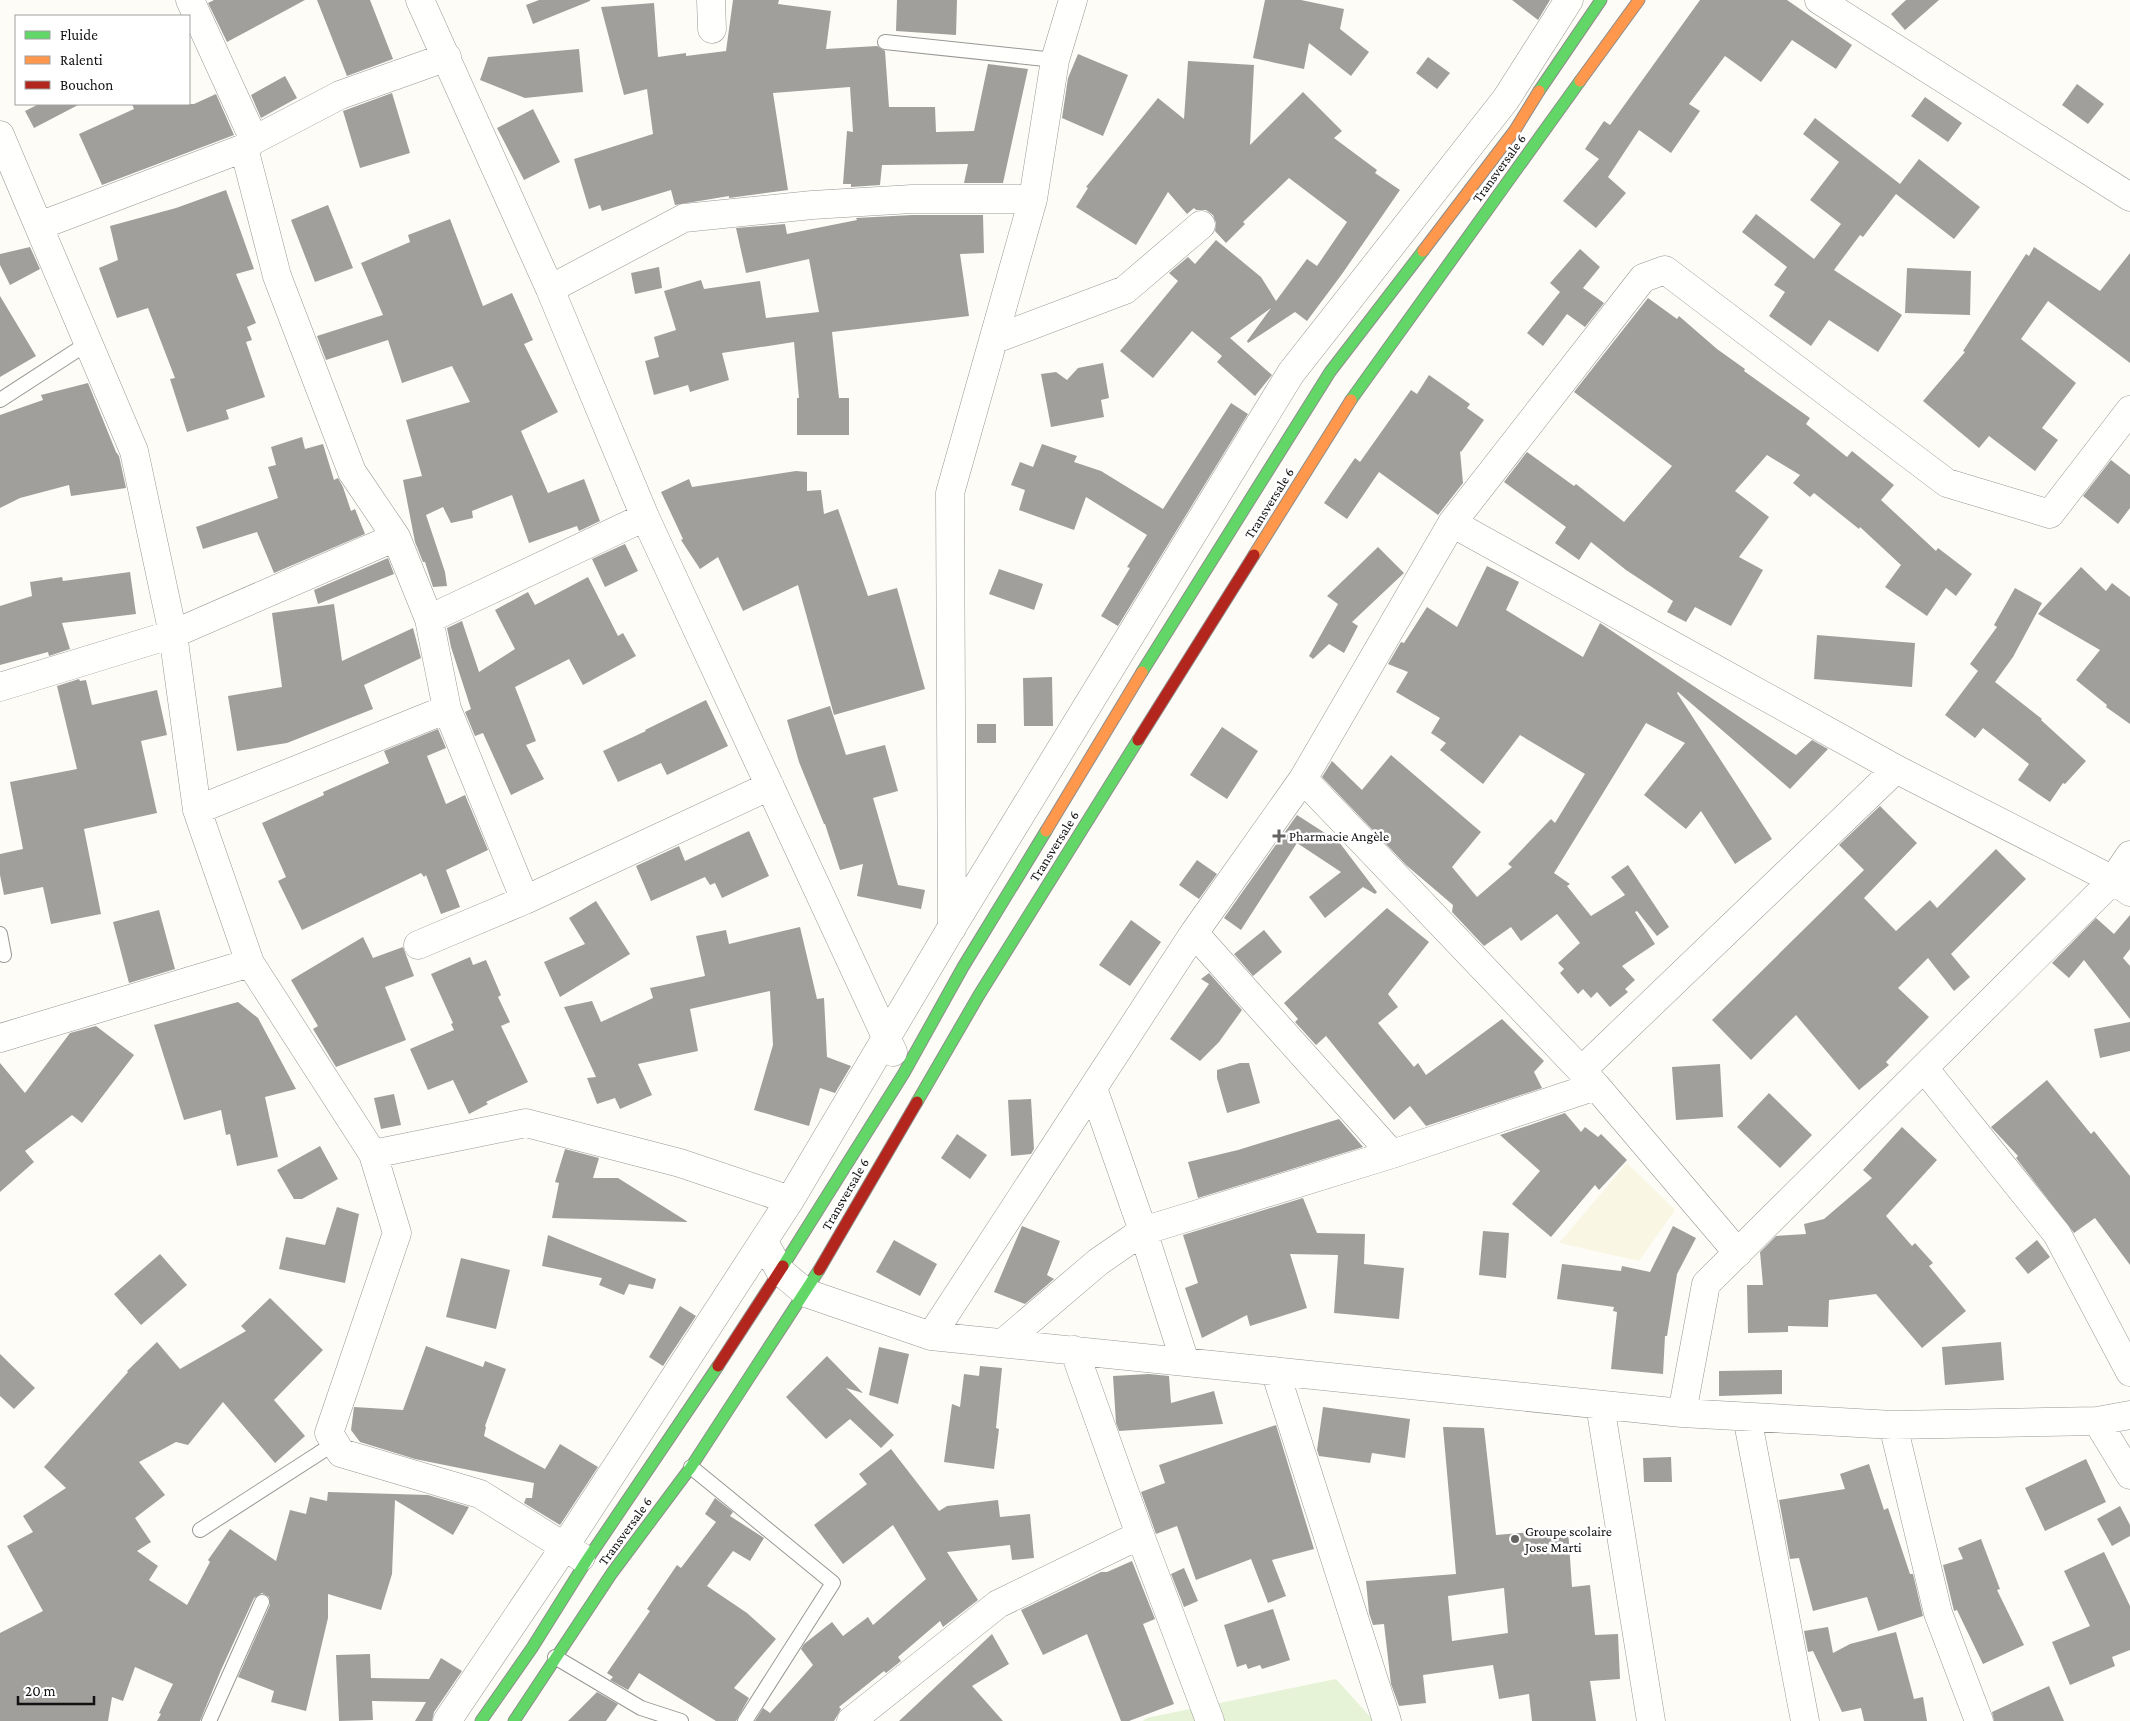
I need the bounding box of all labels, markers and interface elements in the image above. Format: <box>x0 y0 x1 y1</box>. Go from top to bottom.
legend <box>15 15 190 105</box>
text: Fluide <box>60 27 98 43</box>
text: Ralenti <box>60 52 103 68</box>
text: Bouchon <box>60 77 113 93</box>
street label: Transversale 6 <box>1469 131 1529 205</box>
street label: Transversale 6 <box>1241 465 1297 541</box>
street label: Transversale 6 <box>1026 808 1082 884</box>
place label: Pharmacie Angèle <box>1289 828 1389 844</box>
marker: Pharmacie Angèle <box>1273 830 1285 842</box>
street label: Transversale 6 <box>818 1155 872 1233</box>
street label: Transversale 6 <box>595 1494 655 1568</box>
place label: Groupe scolaire Jose Marti <box>1523 1523 1612 1555</box>
marker: Groupe scolaire Jose Marti <box>1509 1533 1521 1545</box>
scale bar <box>18 1674 94 1706</box>
text: 20 m <box>25 1683 56 1699</box>

